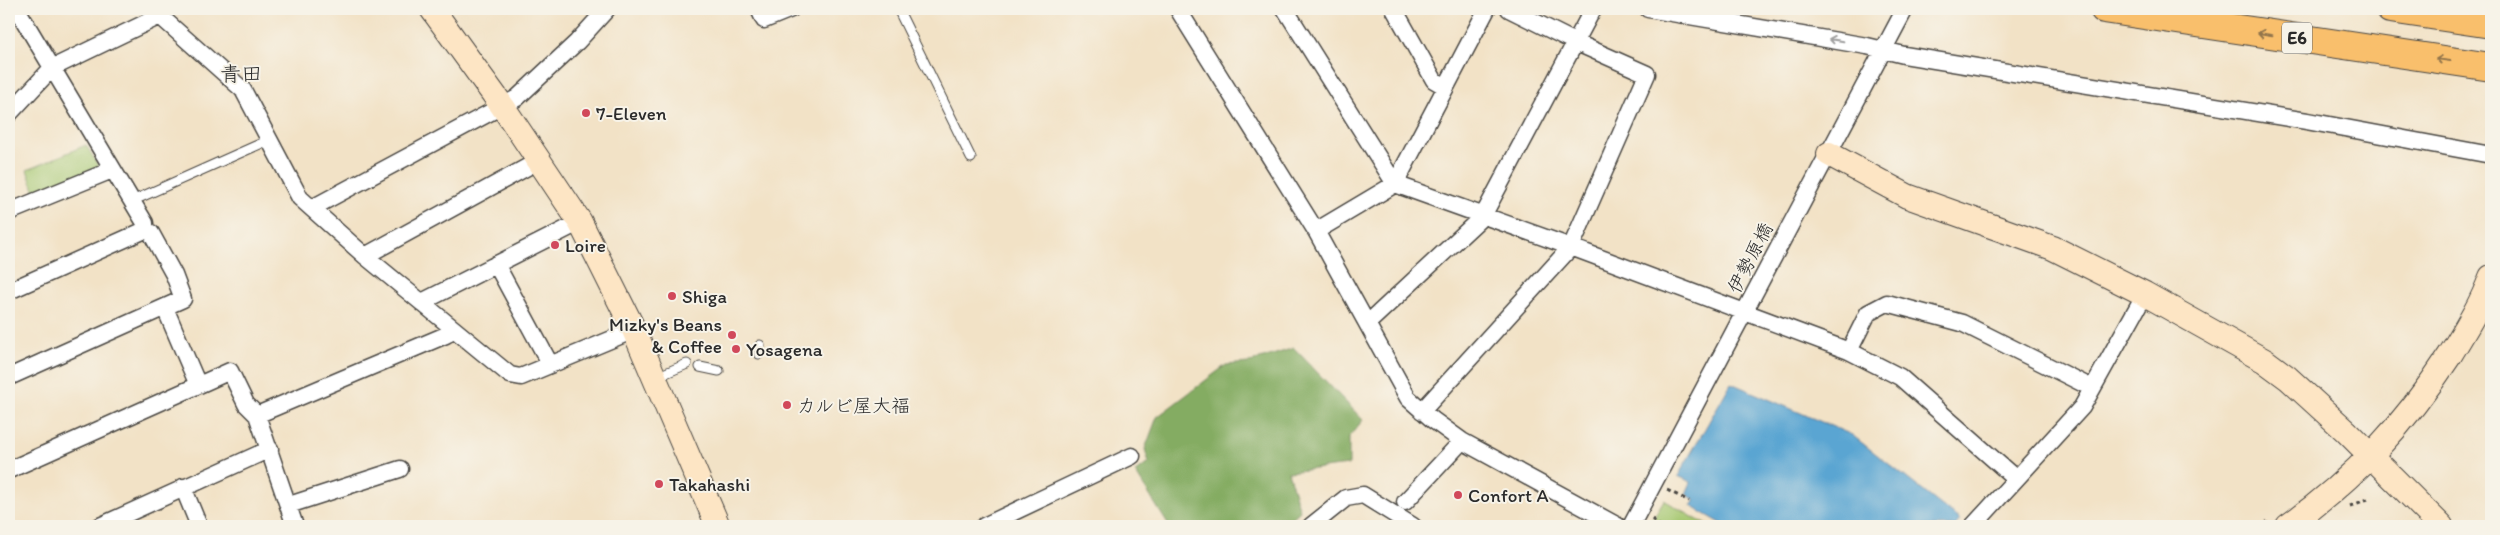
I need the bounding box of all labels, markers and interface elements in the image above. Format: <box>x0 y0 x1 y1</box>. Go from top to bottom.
road number: E6 <box>2282 22 2312 54</box>
one-way arrow <box>2257 28 2273 38</box>
one-way arrow <box>1829 35 1845 45</box>
one-way arrow <box>2435 55 2451 65</box>
district label: 青田 <box>220 61 262 86</box>
place label: 7-Eleven <box>596 102 667 125</box>
marker: 7-Eleven <box>580 107 592 119</box>
street label: 伊勢原橋 <box>1722 219 1778 297</box>
place label: Loire <box>565 234 606 257</box>
marker: Loire <box>549 239 561 251</box>
place label: Shiga <box>682 285 727 308</box>
marker: Shiga <box>666 290 678 302</box>
place label: Mizky's Beans & Coffee <box>609 313 722 358</box>
marker: Mizky's Beans & Coffee <box>726 329 738 341</box>
place label: Yosagena <box>746 338 823 361</box>
marker: Yosagena <box>730 343 742 355</box>
place label: カルビ屋大福 <box>797 394 910 417</box>
marker: カルビ屋大福 <box>781 399 793 411</box>
place label: Takahashi <box>669 473 750 496</box>
marker: Takahashi <box>653 478 665 490</box>
place label: Confort A <box>1468 484 1549 507</box>
marker: Confort A <box>1452 489 1464 501</box>

